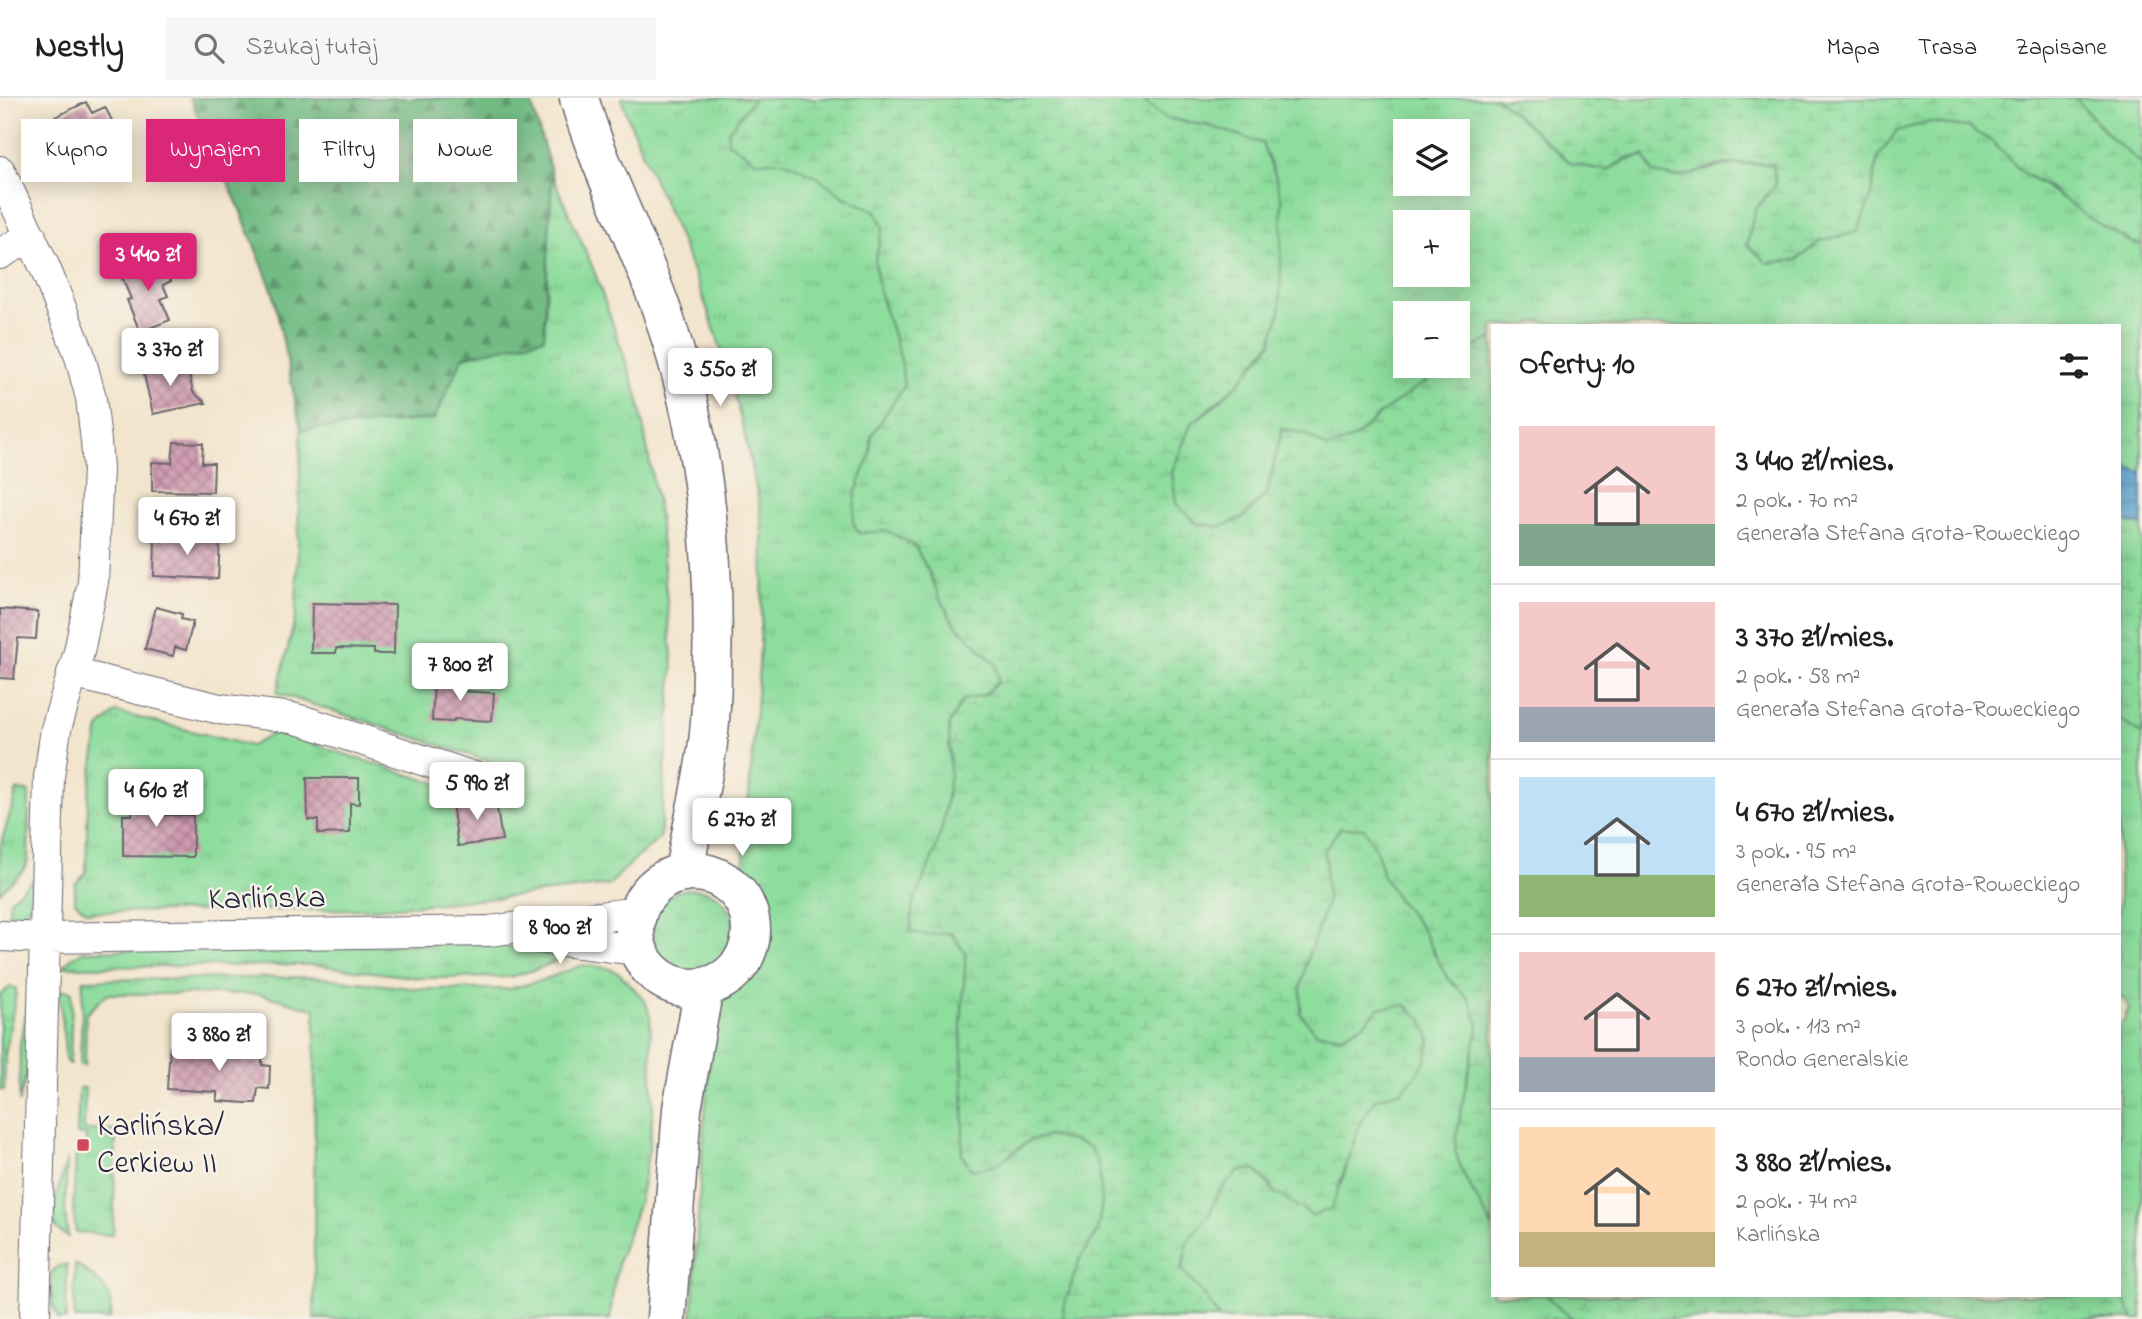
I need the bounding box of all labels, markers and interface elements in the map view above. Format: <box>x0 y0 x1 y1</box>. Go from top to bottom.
search box <box>166 17 656 80</box>
text: Nestly <box>35 24 124 72</box>
icon: search <box>190 29 228 67</box>
text: Szukaj tutaj <box>246 29 377 67</box>
text: Mapa <box>1826 31 1880 66</box>
text: Trasa <box>1918 31 1977 66</box>
text: Zapisane <box>2015 31 2107 66</box>
chip: Kupno <box>21 119 132 182</box>
chip: Wynajem <box>146 119 285 182</box>
chip: Filtry <box>299 119 399 182</box>
chip: Nowe <box>413 119 517 182</box>
map controls <box>1393 119 1470 378</box>
button: layers <box>1393 119 1470 196</box>
button: + <box>1393 210 1470 287</box>
pin: 3 440 zł <box>76 234 220 293</box>
text: 3 440 zł <box>116 239 180 272</box>
button: − <box>1393 301 1470 378</box>
pin: 3 370 zł <box>98 328 242 388</box>
text: 3 370 zł <box>138 334 202 367</box>
text: Oferty: 10 <box>1519 344 1635 388</box>
icon: filters <box>2055 347 2093 385</box>
pin: 3 550 zł <box>648 348 792 408</box>
text: 3 550 zł <box>684 354 756 387</box>
text: 3 440 zł/mies. <box>1736 441 1893 485</box>
icon: home <box>1575 454 1659 538</box>
text: 2 pok. · 70 m² <box>1736 485 1858 518</box>
pin: 4 670 zł <box>115 498 259 557</box>
text: 4 670 zł <box>154 503 220 536</box>
text: Generała Stefana Grota-Roweckiego <box>1736 518 2080 551</box>
text: 3 370 zł/mies. <box>1736 617 1893 661</box>
icon: home <box>1575 630 1659 714</box>
pin: 7 800 zł <box>388 644 532 703</box>
text: 7 800 zł <box>428 649 492 682</box>
text: 2 pok. · 58 m² <box>1736 661 1860 694</box>
text: Generała Stefana Grota-Roweckiego <box>1736 694 2080 727</box>
pin: 5 990 zł <box>405 762 549 822</box>
text: 5 990 zł <box>445 768 509 801</box>
pin: 4 610 zł <box>84 770 228 829</box>
text: 4 610 zł <box>124 775 188 808</box>
text: 4 670 zł/mies. <box>1736 792 1894 836</box>
pin: 6 270 zł <box>670 798 814 858</box>
text: 6 270 zł <box>708 804 776 837</box>
icon: home <box>1575 805 1659 889</box>
text: 3 pok. · 95 m² <box>1736 836 1857 869</box>
text: Generała Stefana Grota-Roweckiego <box>1736 869 2080 902</box>
street label: Karlińska <box>208 875 326 925</box>
pin: 8 900 zł <box>488 906 632 966</box>
text: 8 900 zł <box>529 912 591 945</box>
text: 6 270 zł/mies. <box>1736 967 1897 1011</box>
icon: home <box>1575 980 1659 1064</box>
text: 3 pok. · 113 m² <box>1736 1011 1861 1044</box>
pin: 3 880 zł <box>147 1014 291 1073</box>
text: 3 880 zł <box>187 1019 251 1052</box>
text: Rondo Generalskie <box>1736 1044 1909 1077</box>
place label: Karlińska/ Cerkiew II <box>97 1104 224 1188</box>
marker: Karlińska/ Cerkiew II <box>75 1137 91 1153</box>
text: 3 880 zł/mies. <box>1736 1142 1891 1186</box>
icon: home <box>1575 1155 1659 1239</box>
text: 2 pok. · 74 m² <box>1736 1186 1858 1219</box>
text: Karlińska <box>1736 1219 1820 1252</box>

